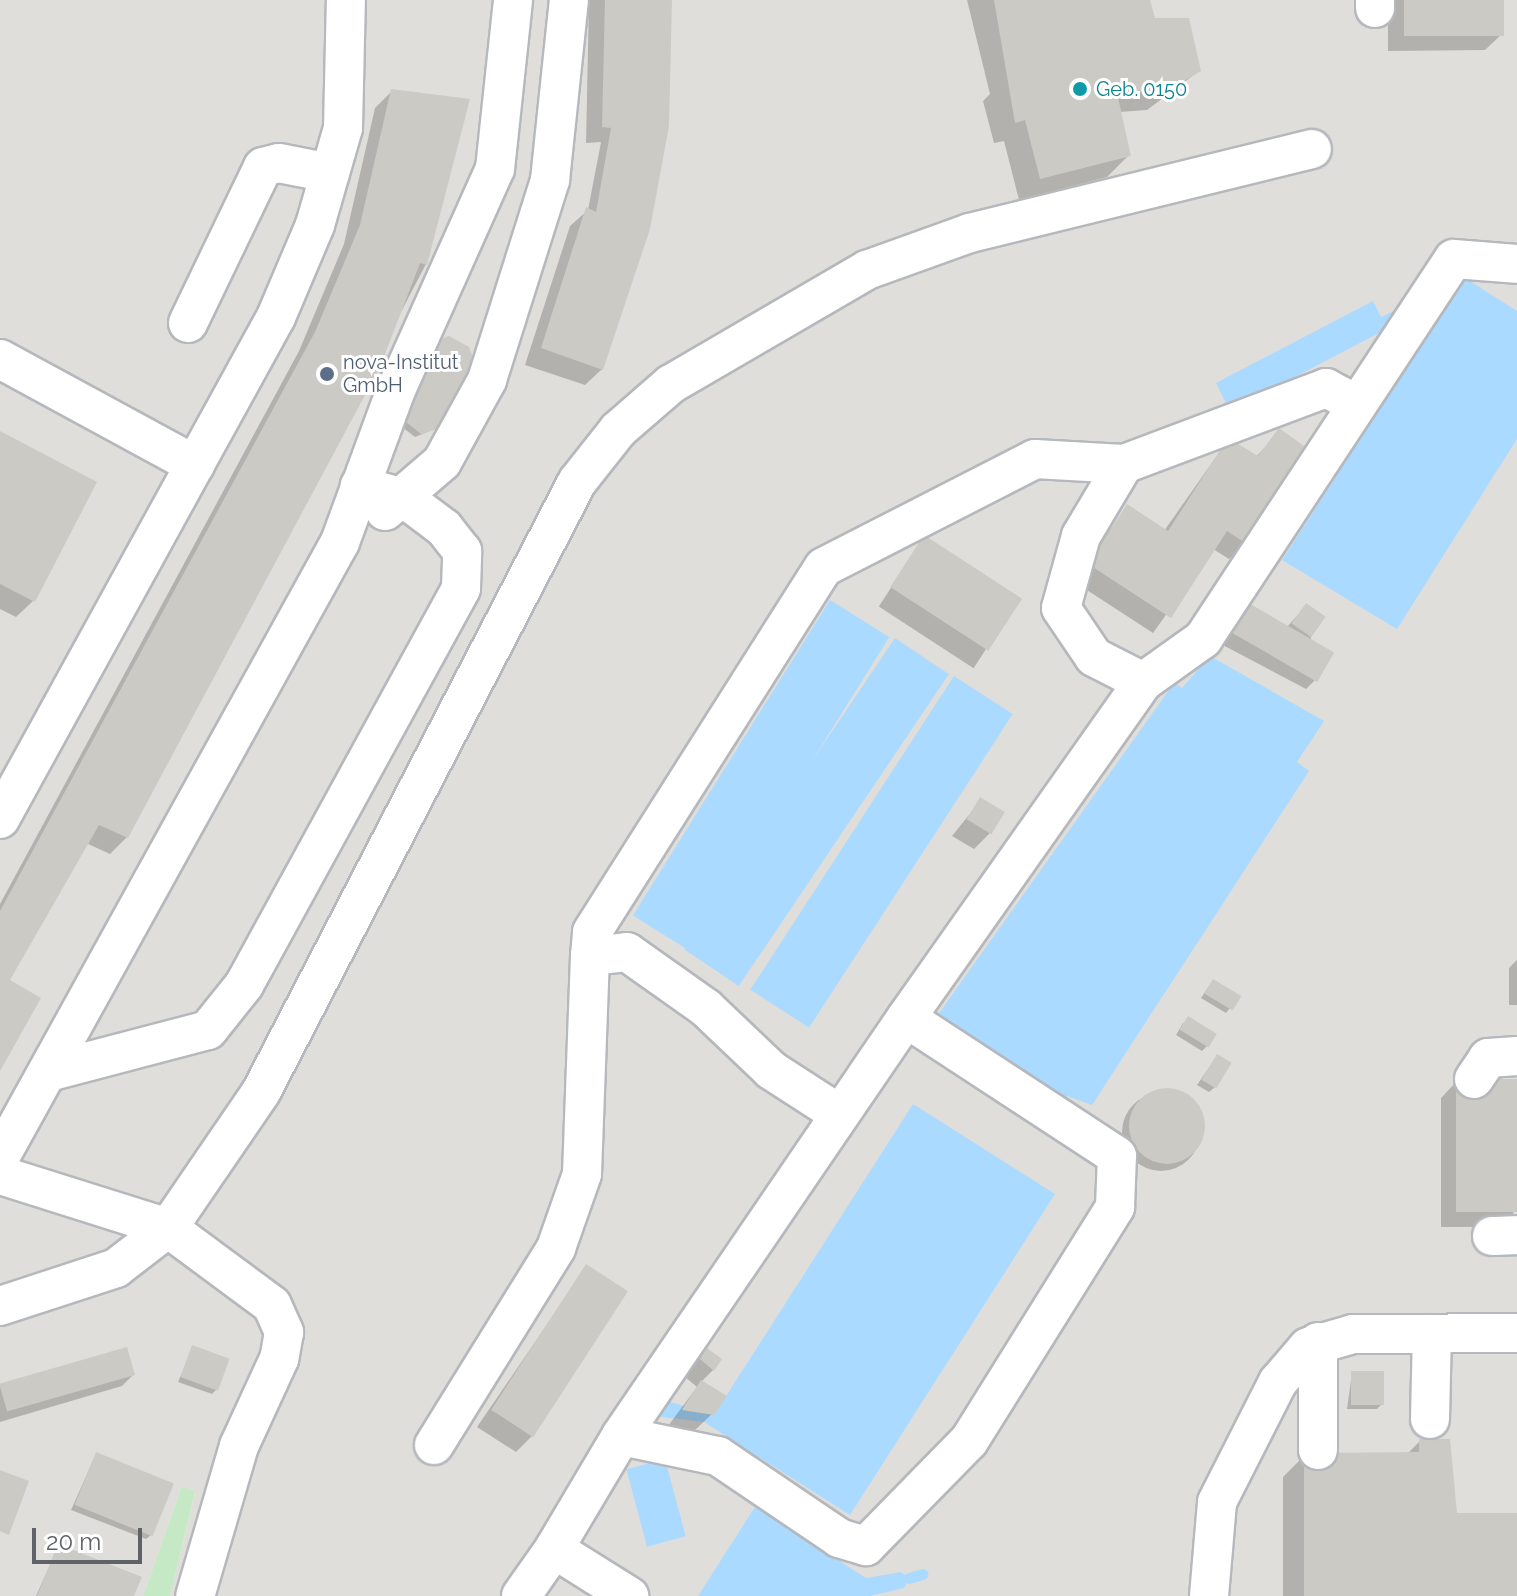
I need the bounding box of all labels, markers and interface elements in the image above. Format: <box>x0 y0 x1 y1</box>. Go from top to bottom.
place label: Geb. 0150 <box>1096 77 1187 101</box>
marker: Geb. 0150 <box>1071 80 1089 98</box>
place label: nova-Institut GmbH <box>343 350 459 397</box>
marker: nova-Institut GmbH <box>318 365 336 383</box>
scale bar <box>36 1512 146 1562</box>
text: 20 m <box>46 1527 101 1556</box>

